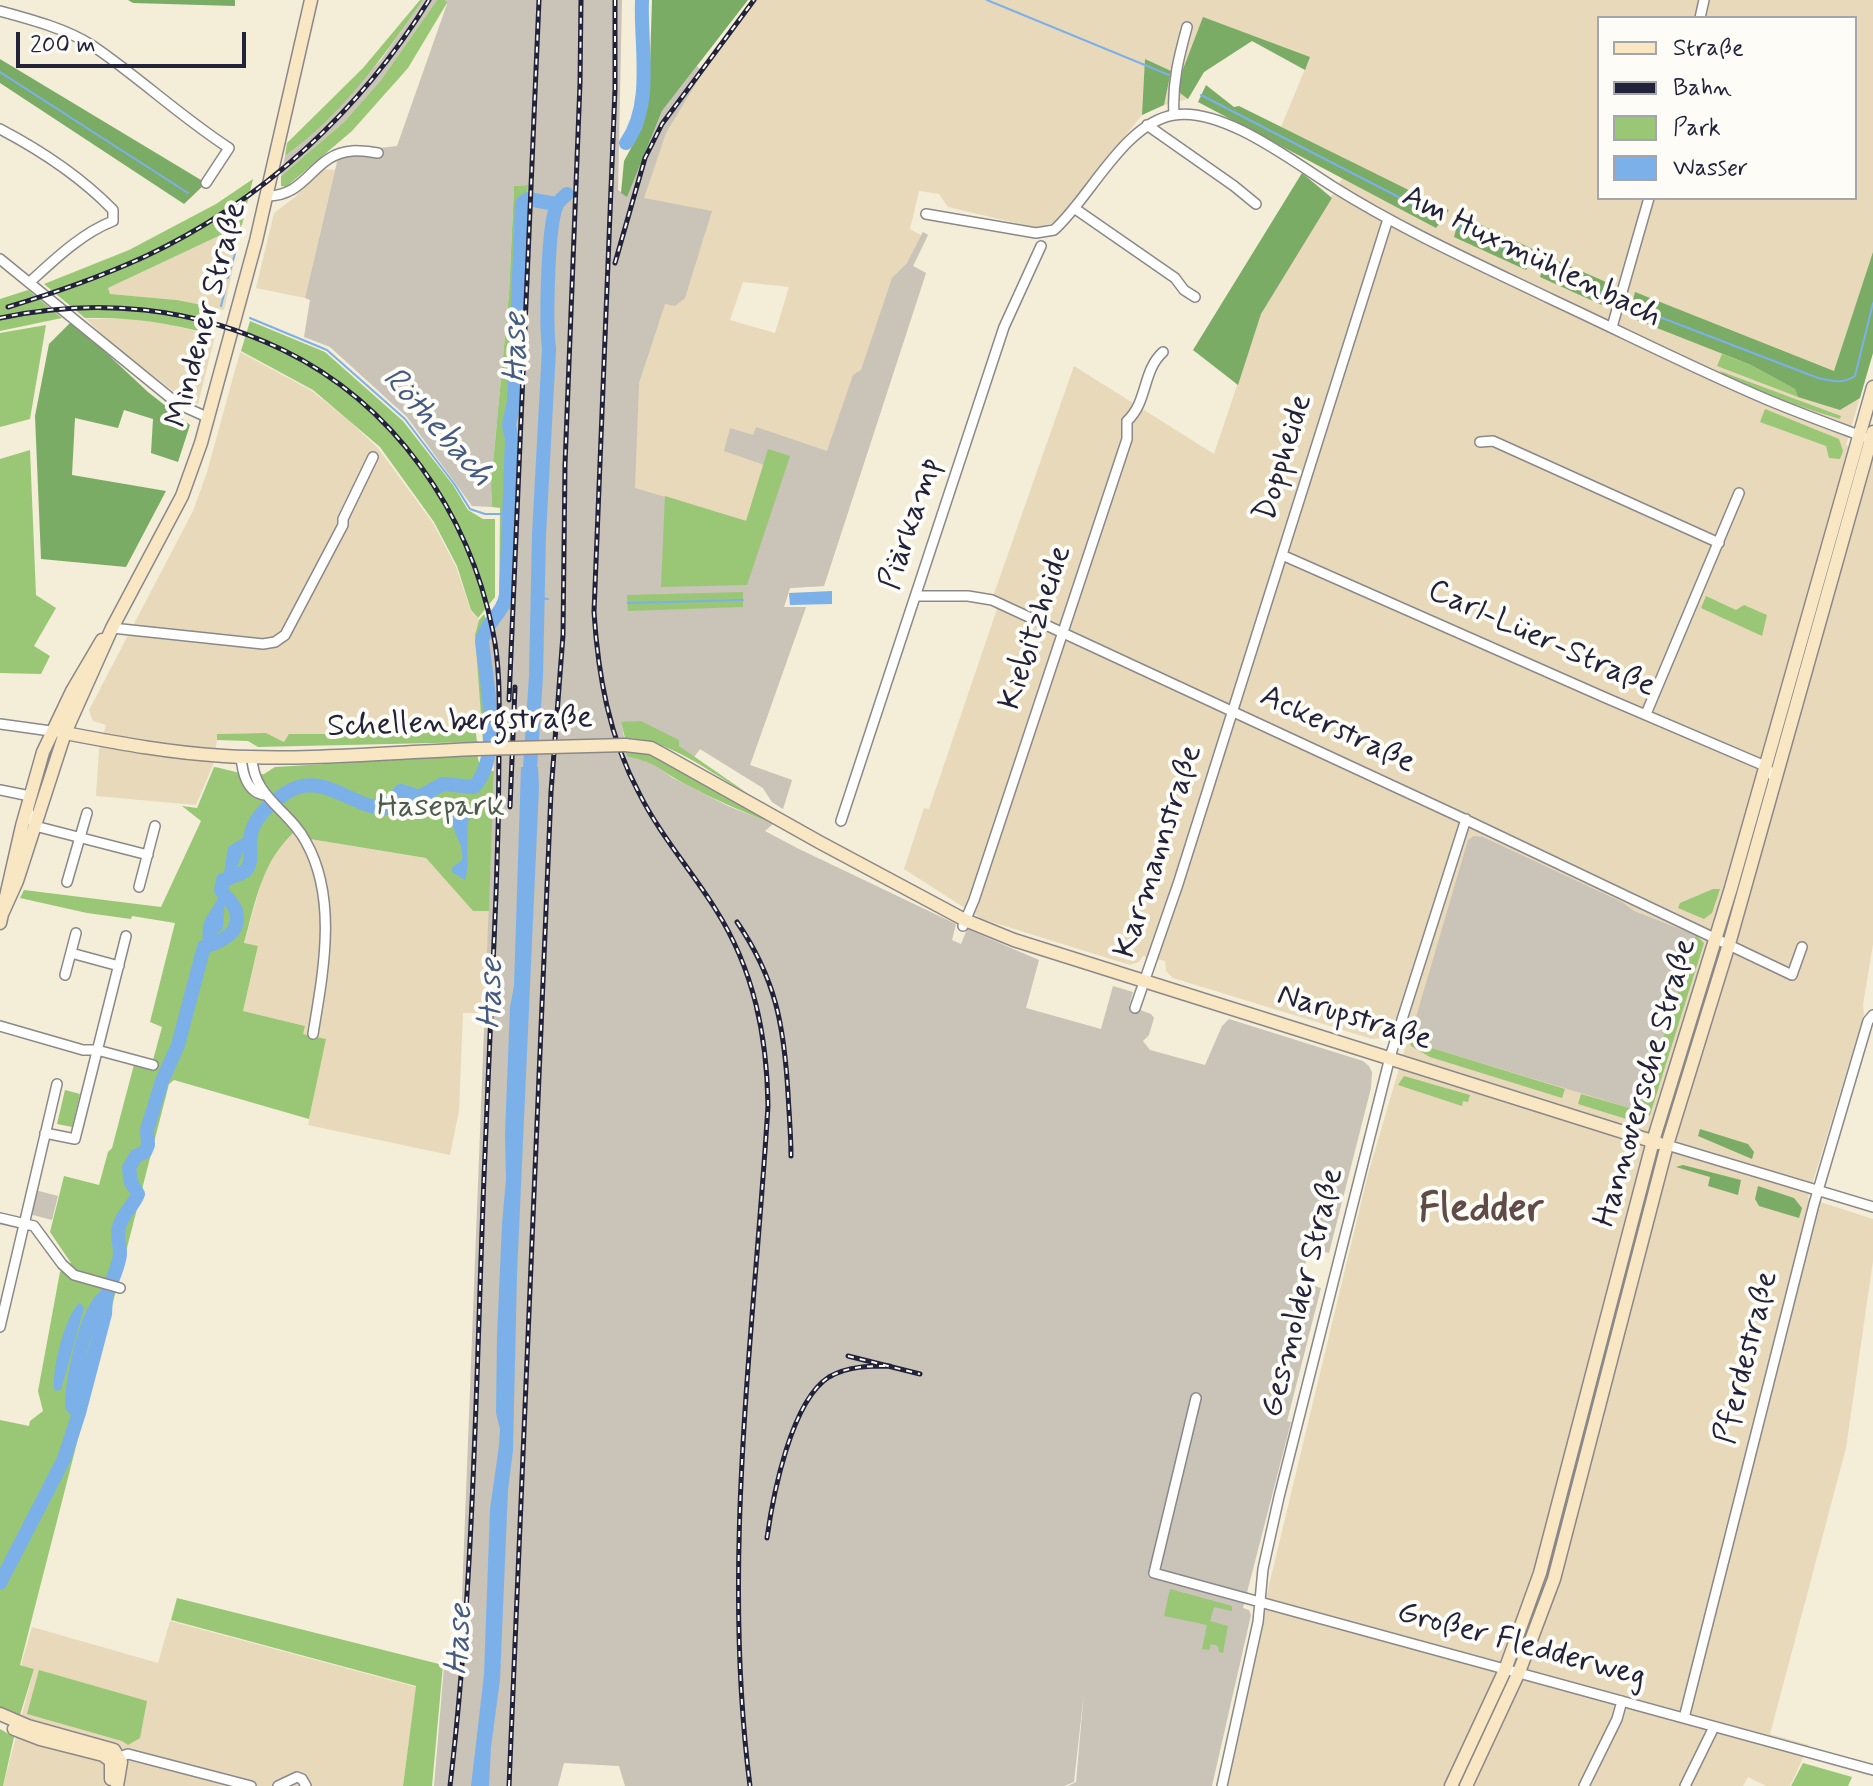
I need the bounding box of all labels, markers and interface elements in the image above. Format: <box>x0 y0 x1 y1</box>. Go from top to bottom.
scale bar <box>20 16 250 66</box>
legend <box>1597 16 1857 200</box>
text: 200 m <box>30 30 96 61</box>
text: Straße <box>1673 33 1744 64</box>
text: Bahn <box>1673 73 1732 104</box>
text: Park <box>1673 113 1721 144</box>
text: Wasser <box>1673 153 1748 184</box>
street label: Am Huxmühlenbach <box>1395 179 1667 337</box>
street label: Mindener Straße <box>159 198 257 432</box>
water label: Hase <box>498 313 538 383</box>
water label: Röthebach <box>372 360 500 496</box>
street label: Doppheide <box>1248 390 1322 526</box>
street label: Piärkamp <box>873 453 951 595</box>
street label: Kiebitzheide <box>992 541 1082 715</box>
street label: Carl-Lüer-Straße <box>1421 573 1661 707</box>
street label: Ackerstraße <box>1253 678 1421 784</box>
street label: Schellenbergstraße <box>326 700 594 748</box>
street label: Karmannstraße <box>1107 741 1213 963</box>
park label: Hasepark <box>377 789 505 827</box>
street label: Hannoversche Straße <box>1587 934 1707 1232</box>
water label: Hase <box>471 958 515 1030</box>
street label: Narupstraße <box>1272 977 1436 1061</box>
street label: Gesmolder Straße <box>1254 1164 1354 1422</box>
district label: Fledder <box>1419 1188 1543 1236</box>
street label: Pferdestraße <box>1708 1267 1788 1449</box>
street label: Großer Fledderweg <box>1392 1594 1650 1698</box>
water label: Hase <box>438 1604 484 1676</box>

